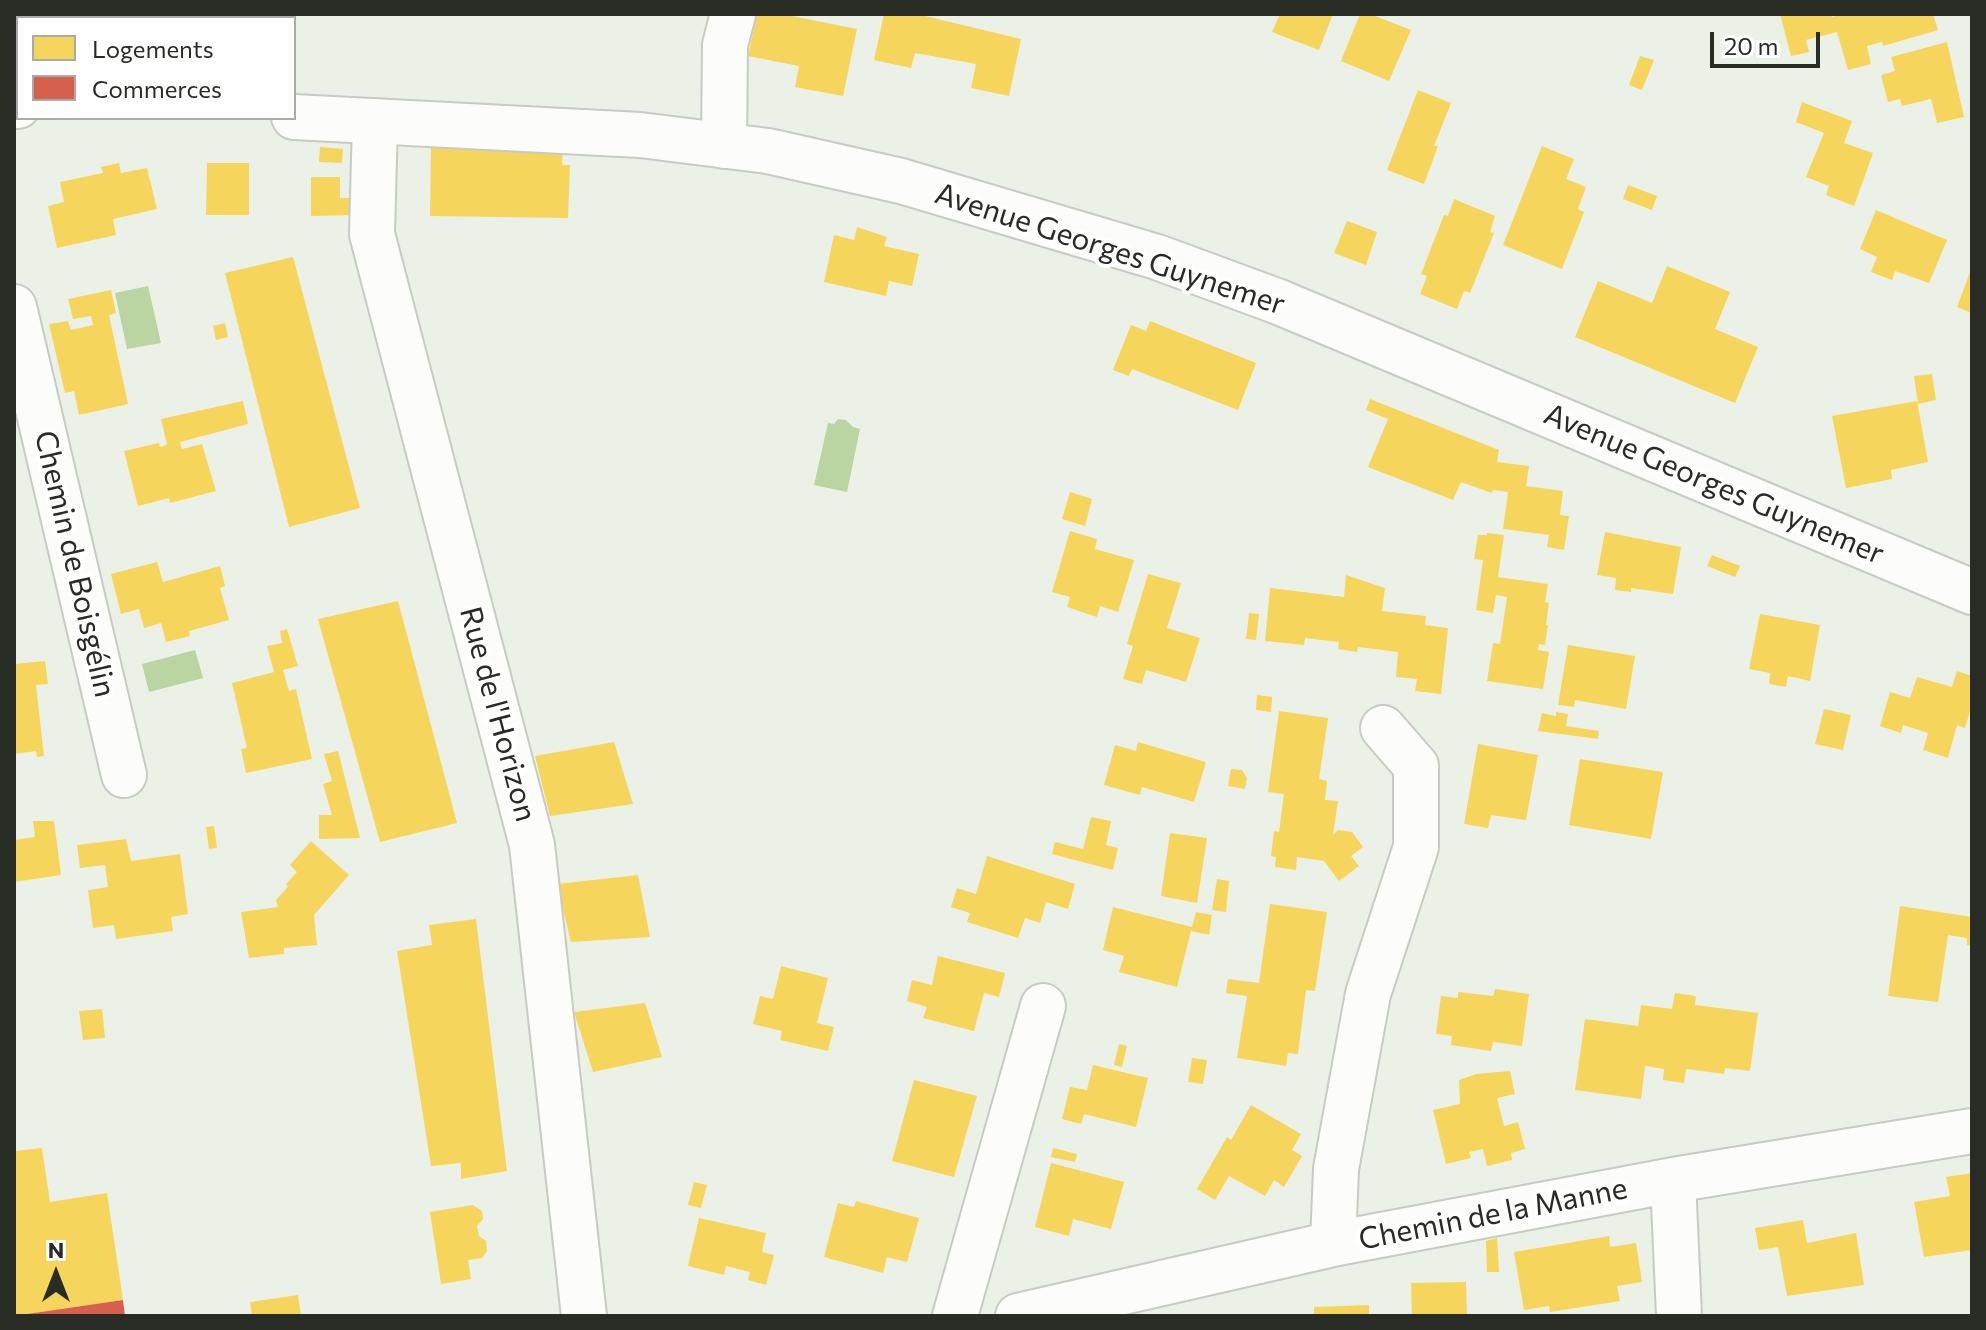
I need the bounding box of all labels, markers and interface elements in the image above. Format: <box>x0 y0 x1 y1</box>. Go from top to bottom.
legend <box>16 16 296 120</box>
scale bar <box>1714 16 1824 66</box>
text: 20 m <box>1724 31 1778 60</box>
text: Logements <box>92 34 214 63</box>
text: Commerces <box>92 74 222 103</box>
street label: Avenue Georges Guynemer <box>930 175 1290 323</box>
street label: Avenue Georges Guynemer <box>1539 396 1889 572</box>
street label: Chemin de Boisgélin <box>27 427 123 701</box>
street label: Rue de l'Horizon <box>452 603 544 825</box>
street label: Chemin de la Manne <box>1356 1170 1630 1258</box>
north arrow <box>16 1234 96 1314</box>
text: N <box>48 1236 64 1263</box>

